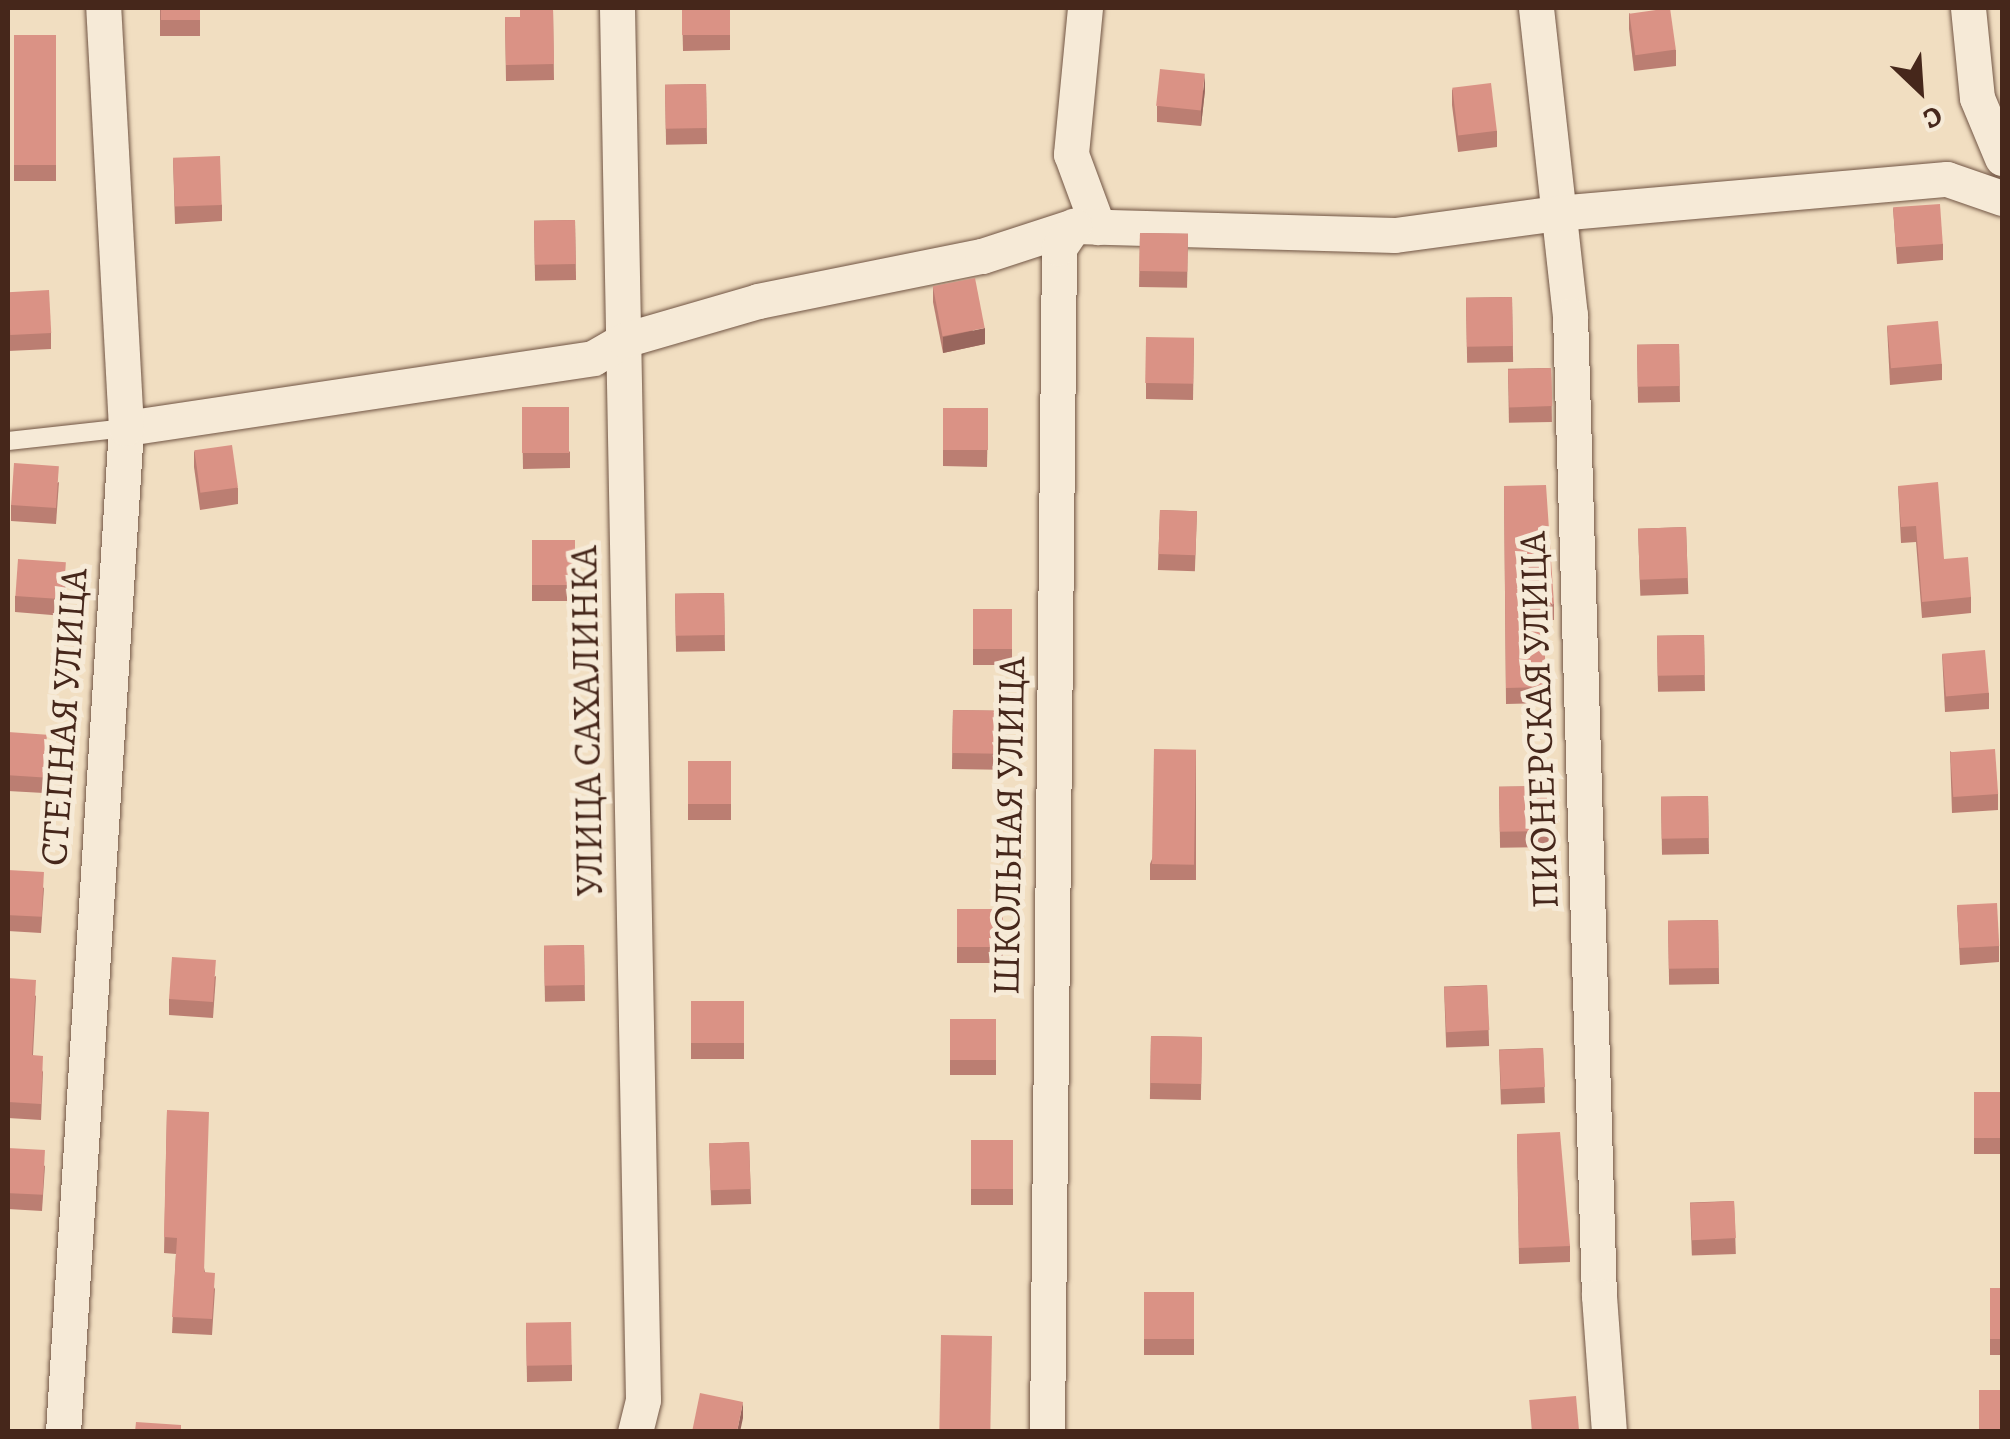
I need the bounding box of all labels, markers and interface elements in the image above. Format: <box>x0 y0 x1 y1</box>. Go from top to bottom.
north arrow <box>1870 40 1970 140</box>
text: С <box>1917 96 1949 138</box>
street label: ПИОНЕРСКАЯ УЛИЦА <box>1510 531 1568 909</box>
street label: УЛИЦА САХАЛИНКА <box>561 545 613 897</box>
street label: СТЕПНАЯ УЛИЦА <box>31 567 97 867</box>
street label: ШКОЛЬНАЯ УЛИЦА <box>983 656 1035 996</box>

